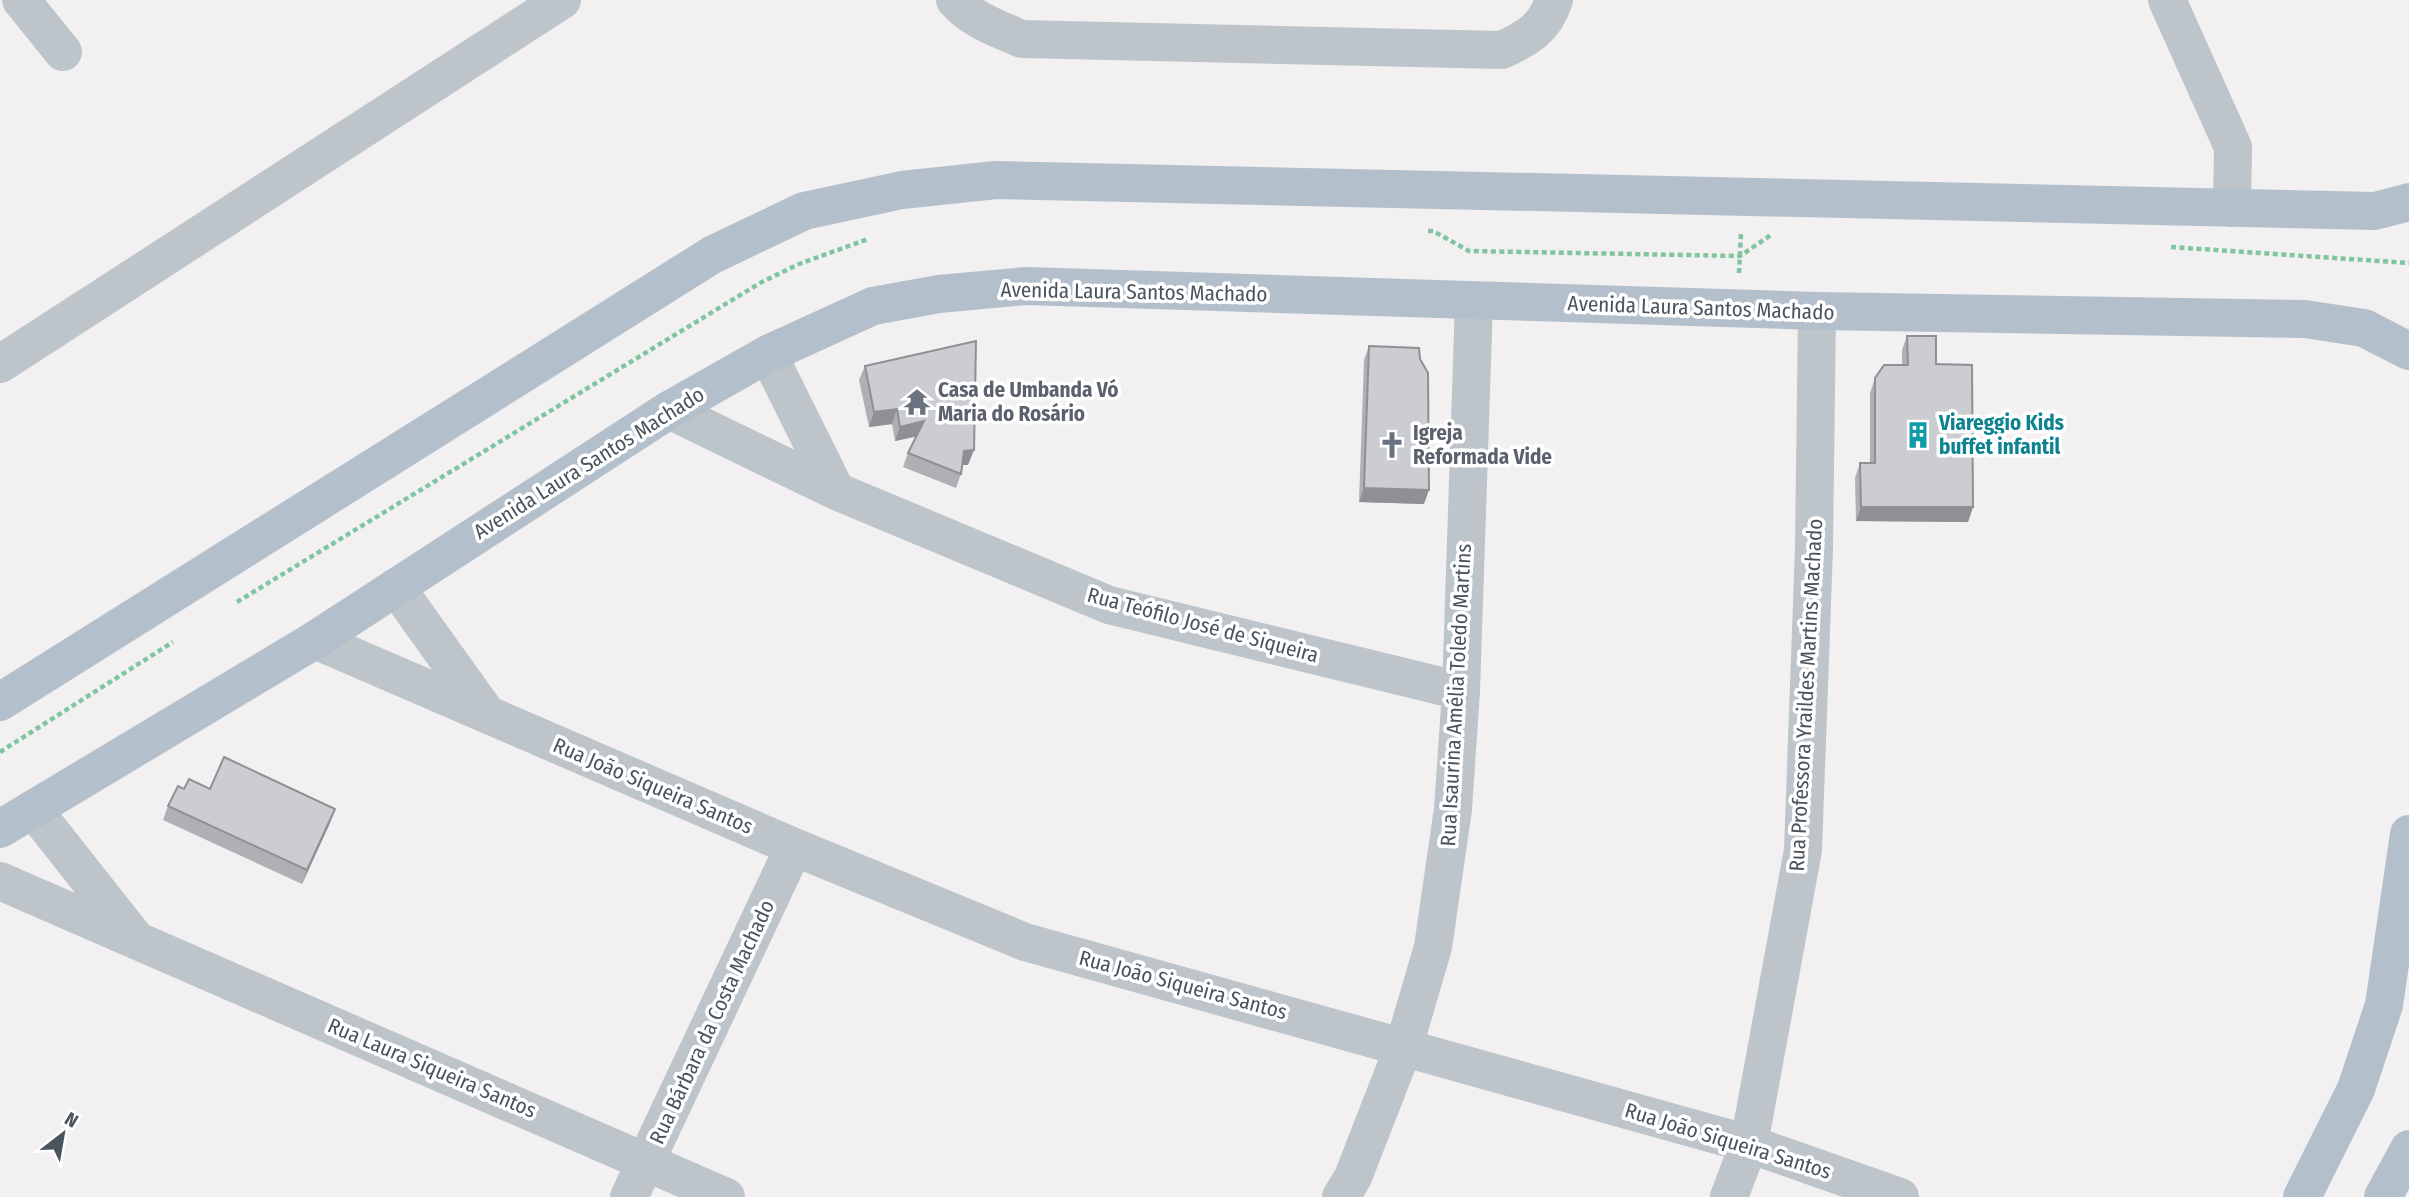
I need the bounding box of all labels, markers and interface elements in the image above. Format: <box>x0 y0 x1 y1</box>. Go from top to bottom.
street label: Avenida Laura Santos Machado <box>1000 277 1268 307</box>
street label: Avenida Laura Santos Machado <box>1567 290 1835 326</box>
place label: Casa de Umbanda Vó Maria do Rosário <box>938 377 1118 427</box>
street label: Avenida Laura Santos Machado <box>469 381 709 545</box>
temple icon: Casa de Umbanda Vó Maria do Rosário <box>902 387 932 417</box>
place label: Viareggio Kids buffet infantil <box>1938 410 2064 460</box>
place label: Igreja Reformada Vide <box>1413 420 1552 470</box>
building icon: Viareggio Kids buffet infantil <box>1903 420 1933 450</box>
church icon: Igreja Reformada Vide <box>1377 430 1407 460</box>
street label: Rua Professora Yraildes Martins Machado <box>1784 518 1828 872</box>
street label: Rua Isaurina Amélia Toledo Martins <box>1435 543 1477 847</box>
street label: Rua Teófilo José de Siqueira <box>1085 582 1321 668</box>
street label: Rua João Siqueira Santos <box>549 732 757 840</box>
street label: Rua Bárbara da Costa Machado <box>644 896 780 1148</box>
street label: Rua João Siqueira Santos <box>1076 945 1290 1025</box>
street label: Rua Laura Siqueira Santos <box>324 1012 540 1124</box>
street label: Rua João Siqueira Santos <box>1622 1097 1834 1185</box>
north arrow <box>28 1099 98 1169</box>
text: N <box>61 1107 82 1133</box>

